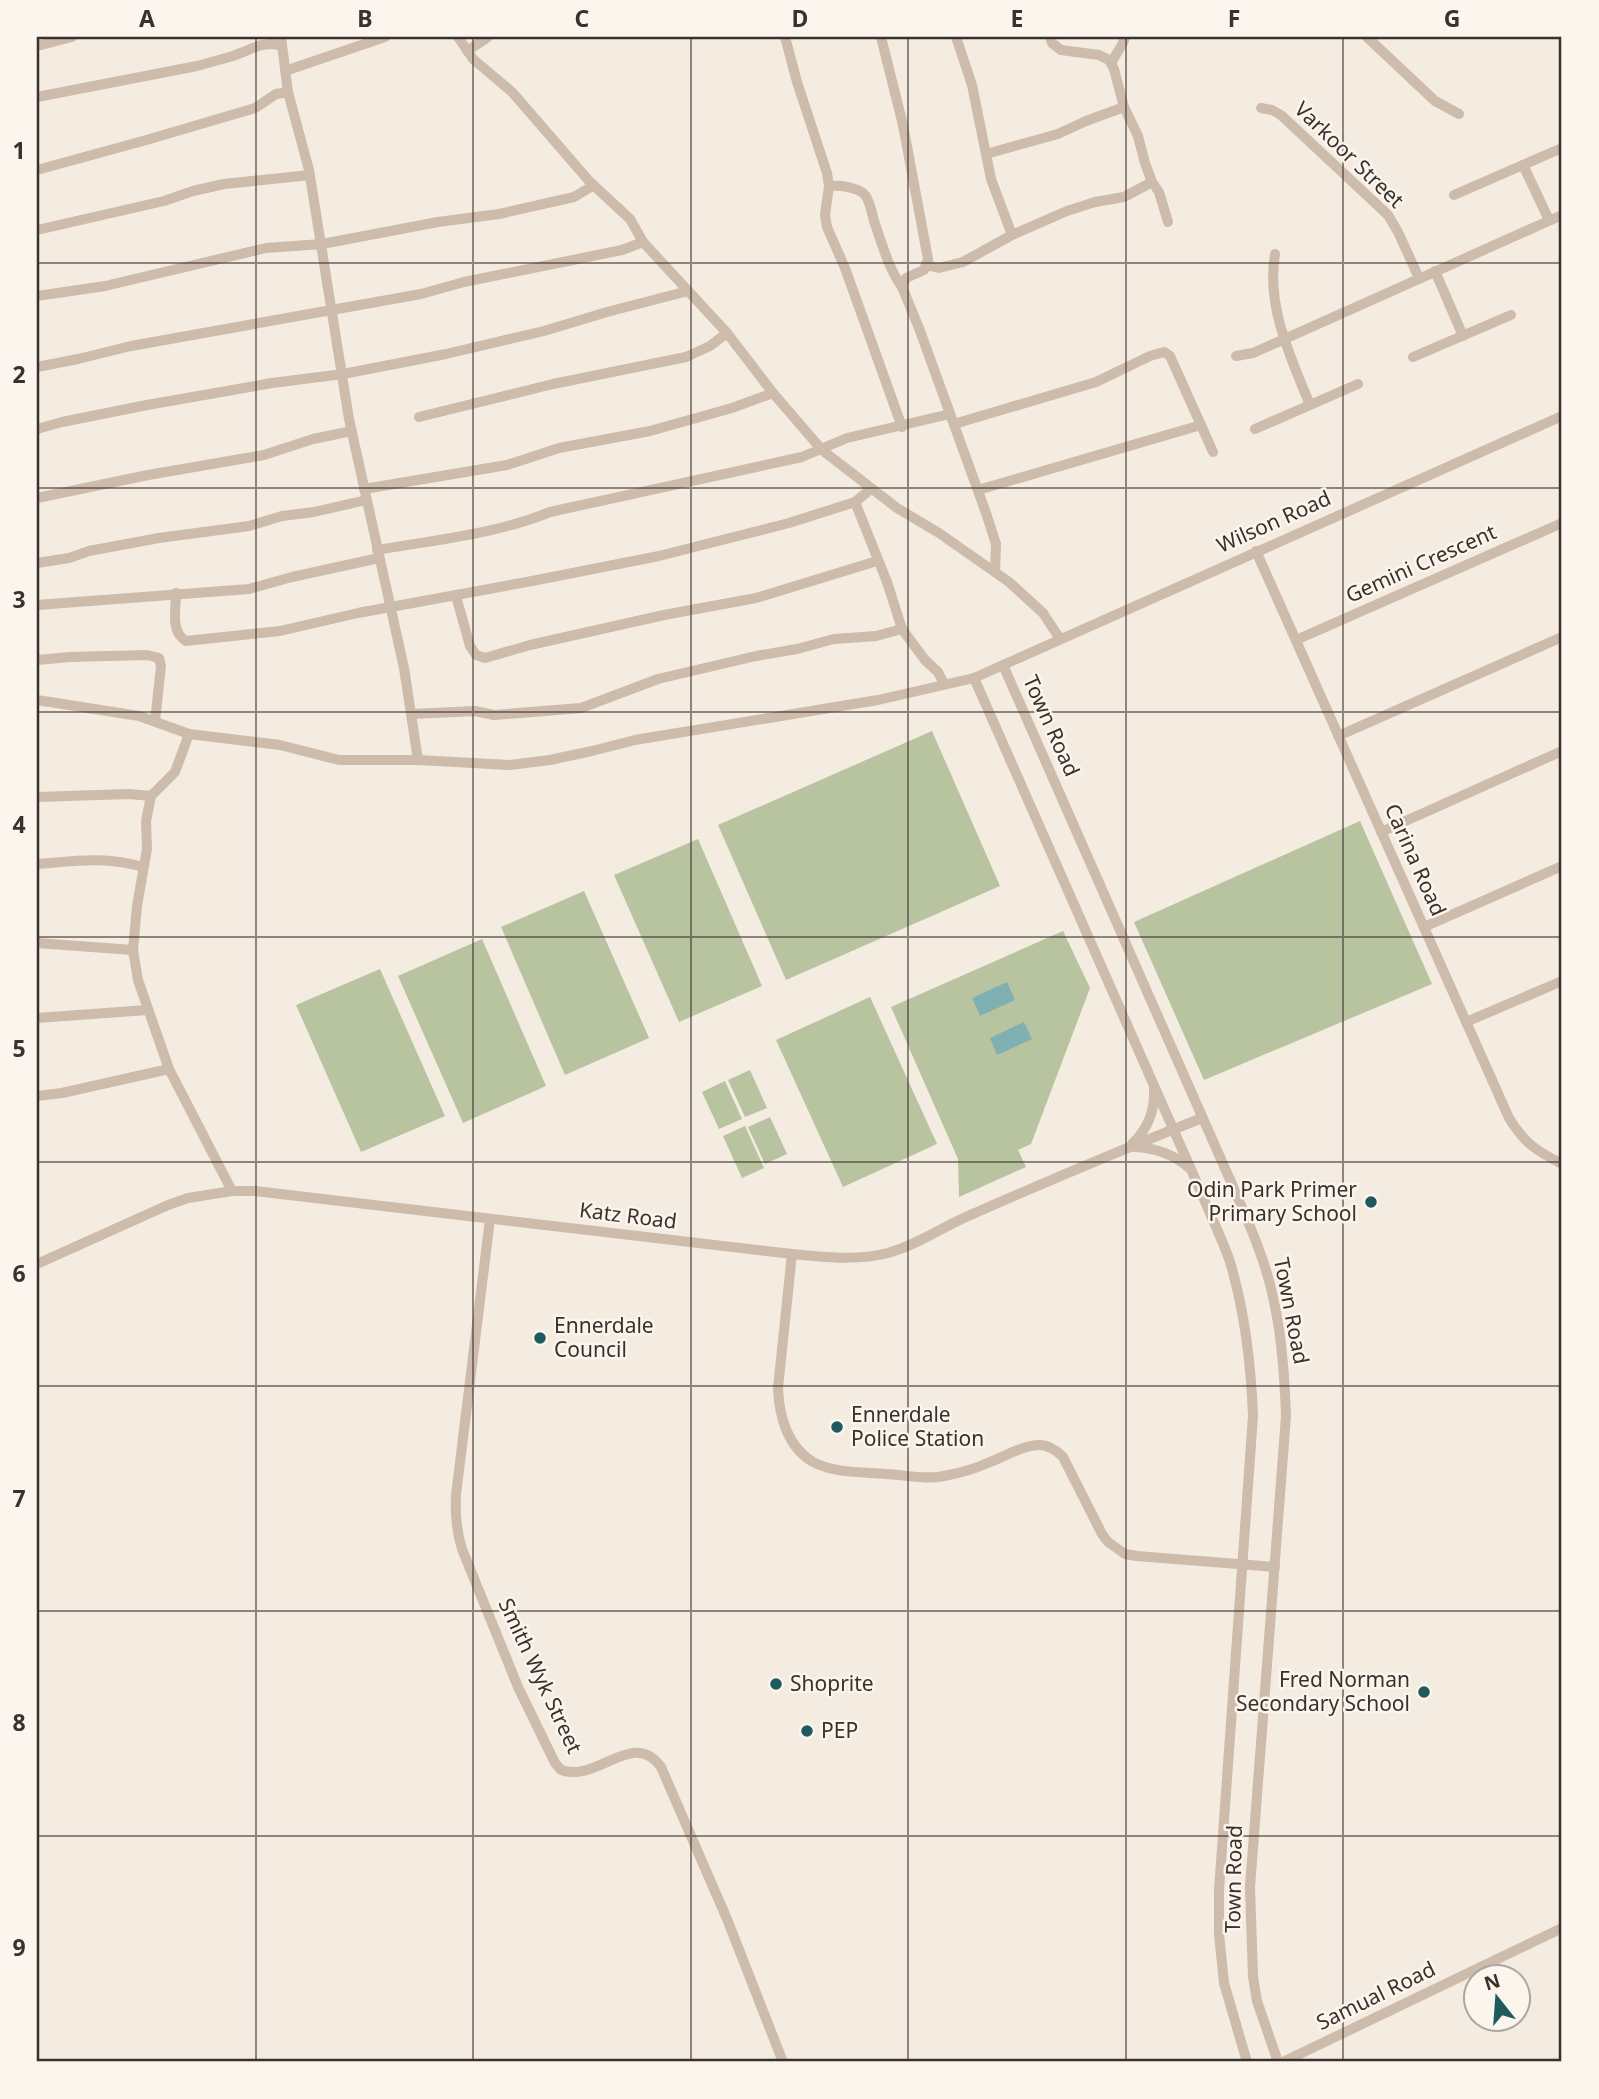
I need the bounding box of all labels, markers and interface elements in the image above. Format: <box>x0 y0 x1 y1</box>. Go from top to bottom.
text: A <box>139 2 155 34</box>
text: B <box>357 2 373 34</box>
text: C <box>575 2 590 34</box>
text: D <box>792 2 808 34</box>
text: E <box>1011 2 1023 34</box>
text: F <box>1228 2 1240 34</box>
text: G <box>1444 2 1460 34</box>
street label: Varkoor Street <box>1289 95 1411 214</box>
text: 1 <box>12 134 26 166</box>
text: 2 <box>12 358 26 390</box>
street label: Wilson Road <box>1212 483 1335 559</box>
street label: Gemini Crescent <box>1341 517 1501 609</box>
text: 3 <box>12 583 26 615</box>
street label: Town Road <box>1017 671 1087 781</box>
street label: Carina Road <box>1379 799 1453 920</box>
text: 4 <box>12 808 26 840</box>
text: 5 <box>12 1032 26 1064</box>
place label: Odin Park Primer Primary School <box>1187 1175 1357 1227</box>
marker: Odin Park Primer Primary School <box>1363 1194 1379 1210</box>
street label: Katz Road <box>578 1195 679 1235</box>
street label: Town Road <box>1268 1255 1316 1366</box>
text: 6 <box>12 1257 26 1289</box>
place label: Ennerdale Council <box>554 1311 654 1363</box>
marker: Ennerdale Council <box>532 1330 548 1346</box>
place label: Ennerdale Police Station <box>851 1400 984 1452</box>
marker: Ennerdale Police Station <box>829 1419 845 1435</box>
text: 7 <box>12 1482 26 1514</box>
street label: Smith Wyk Street <box>493 1593 589 1758</box>
place label: Fred Norman Secondary School <box>1236 1665 1410 1717</box>
place label: Shoprite <box>790 1669 874 1697</box>
marker: Shoprite <box>768 1676 784 1692</box>
marker: Fred Norman Secondary School <box>1416 1684 1432 1700</box>
text: 8 <box>12 1706 26 1738</box>
place label: PEP <box>821 1716 858 1744</box>
marker: PEP <box>799 1723 815 1739</box>
street label: Town Road <box>1218 1825 1248 1933</box>
text: 9 <box>12 1931 26 1963</box>
street label: Samual Road <box>1311 1954 1440 2036</box>
north arrow <box>1462 1962 1532 2032</box>
text: N <box>1481 1967 1503 1996</box>

